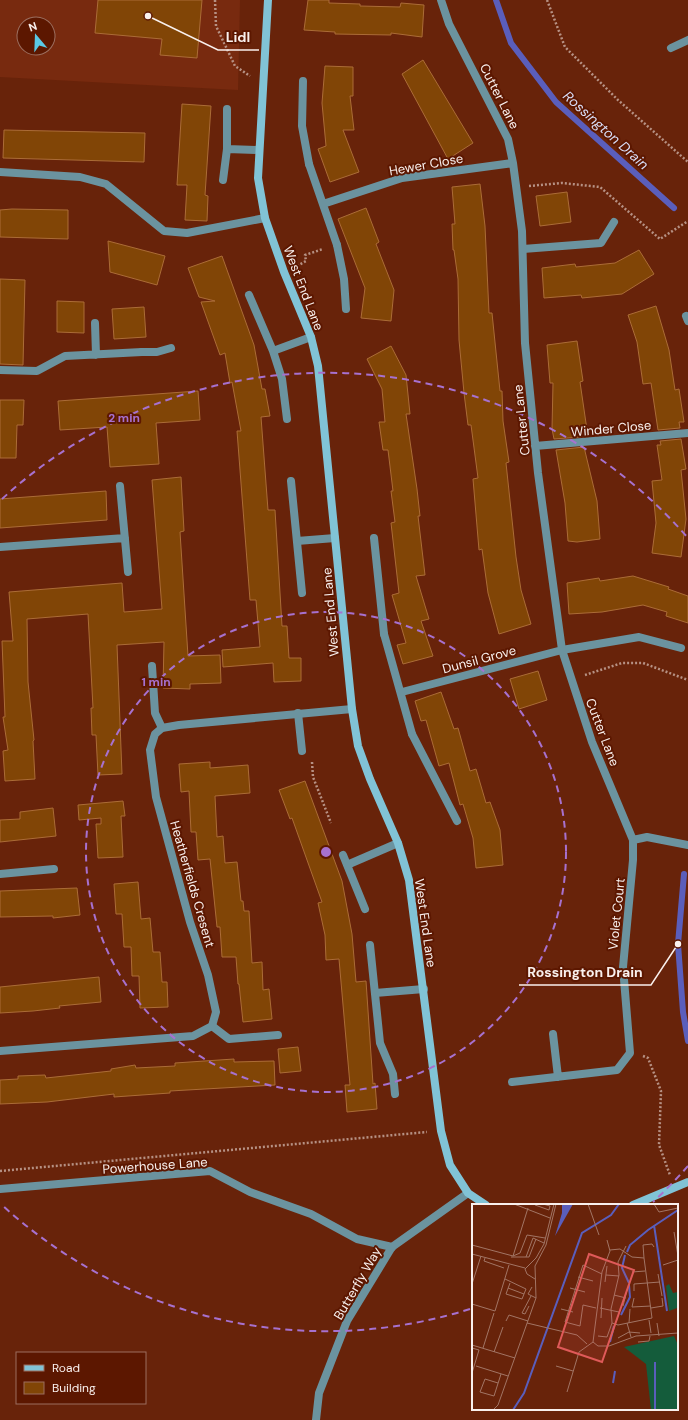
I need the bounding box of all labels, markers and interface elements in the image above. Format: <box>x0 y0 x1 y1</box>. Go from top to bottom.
north arrow <box>16 16 56 56</box>
text: N <box>27 19 39 34</box>
callout: Lidl <box>218 24 259 50</box>
text: Lidl <box>226 28 250 46</box>
street label: Cutter Lane <box>476 61 523 132</box>
water label: Rossington Drain <box>559 87 653 173</box>
street label: Hewer Close <box>388 150 465 179</box>
street label: West End Lane <box>280 243 327 333</box>
street label: Cutter Lane <box>509 384 534 456</box>
text: 2 min <box>108 410 140 426</box>
street label: Winder Close <box>570 417 652 440</box>
street label: West End Lane <box>318 567 343 657</box>
street label: Dunsil Grove <box>440 641 518 677</box>
text: 1 min <box>141 674 171 690</box>
street label: Cutter Lane <box>582 696 623 768</box>
street label: Heatherfields Cresent <box>166 819 219 950</box>
centre of rings <box>319 845 333 859</box>
street label: Violet Court <box>604 877 629 951</box>
street label: West End Lane <box>411 878 440 968</box>
callout: Rossington Drain <box>519 959 651 985</box>
text: Rossington Drain <box>527 963 643 981</box>
street label: Powerhouse Lane <box>102 1153 208 1178</box>
inset map <box>472 1204 678 1410</box>
street label: Butterfly Way <box>330 1244 385 1323</box>
legend <box>16 1352 146 1404</box>
text: Road <box>52 1360 80 1376</box>
text: Building <box>52 1380 96 1396</box>

